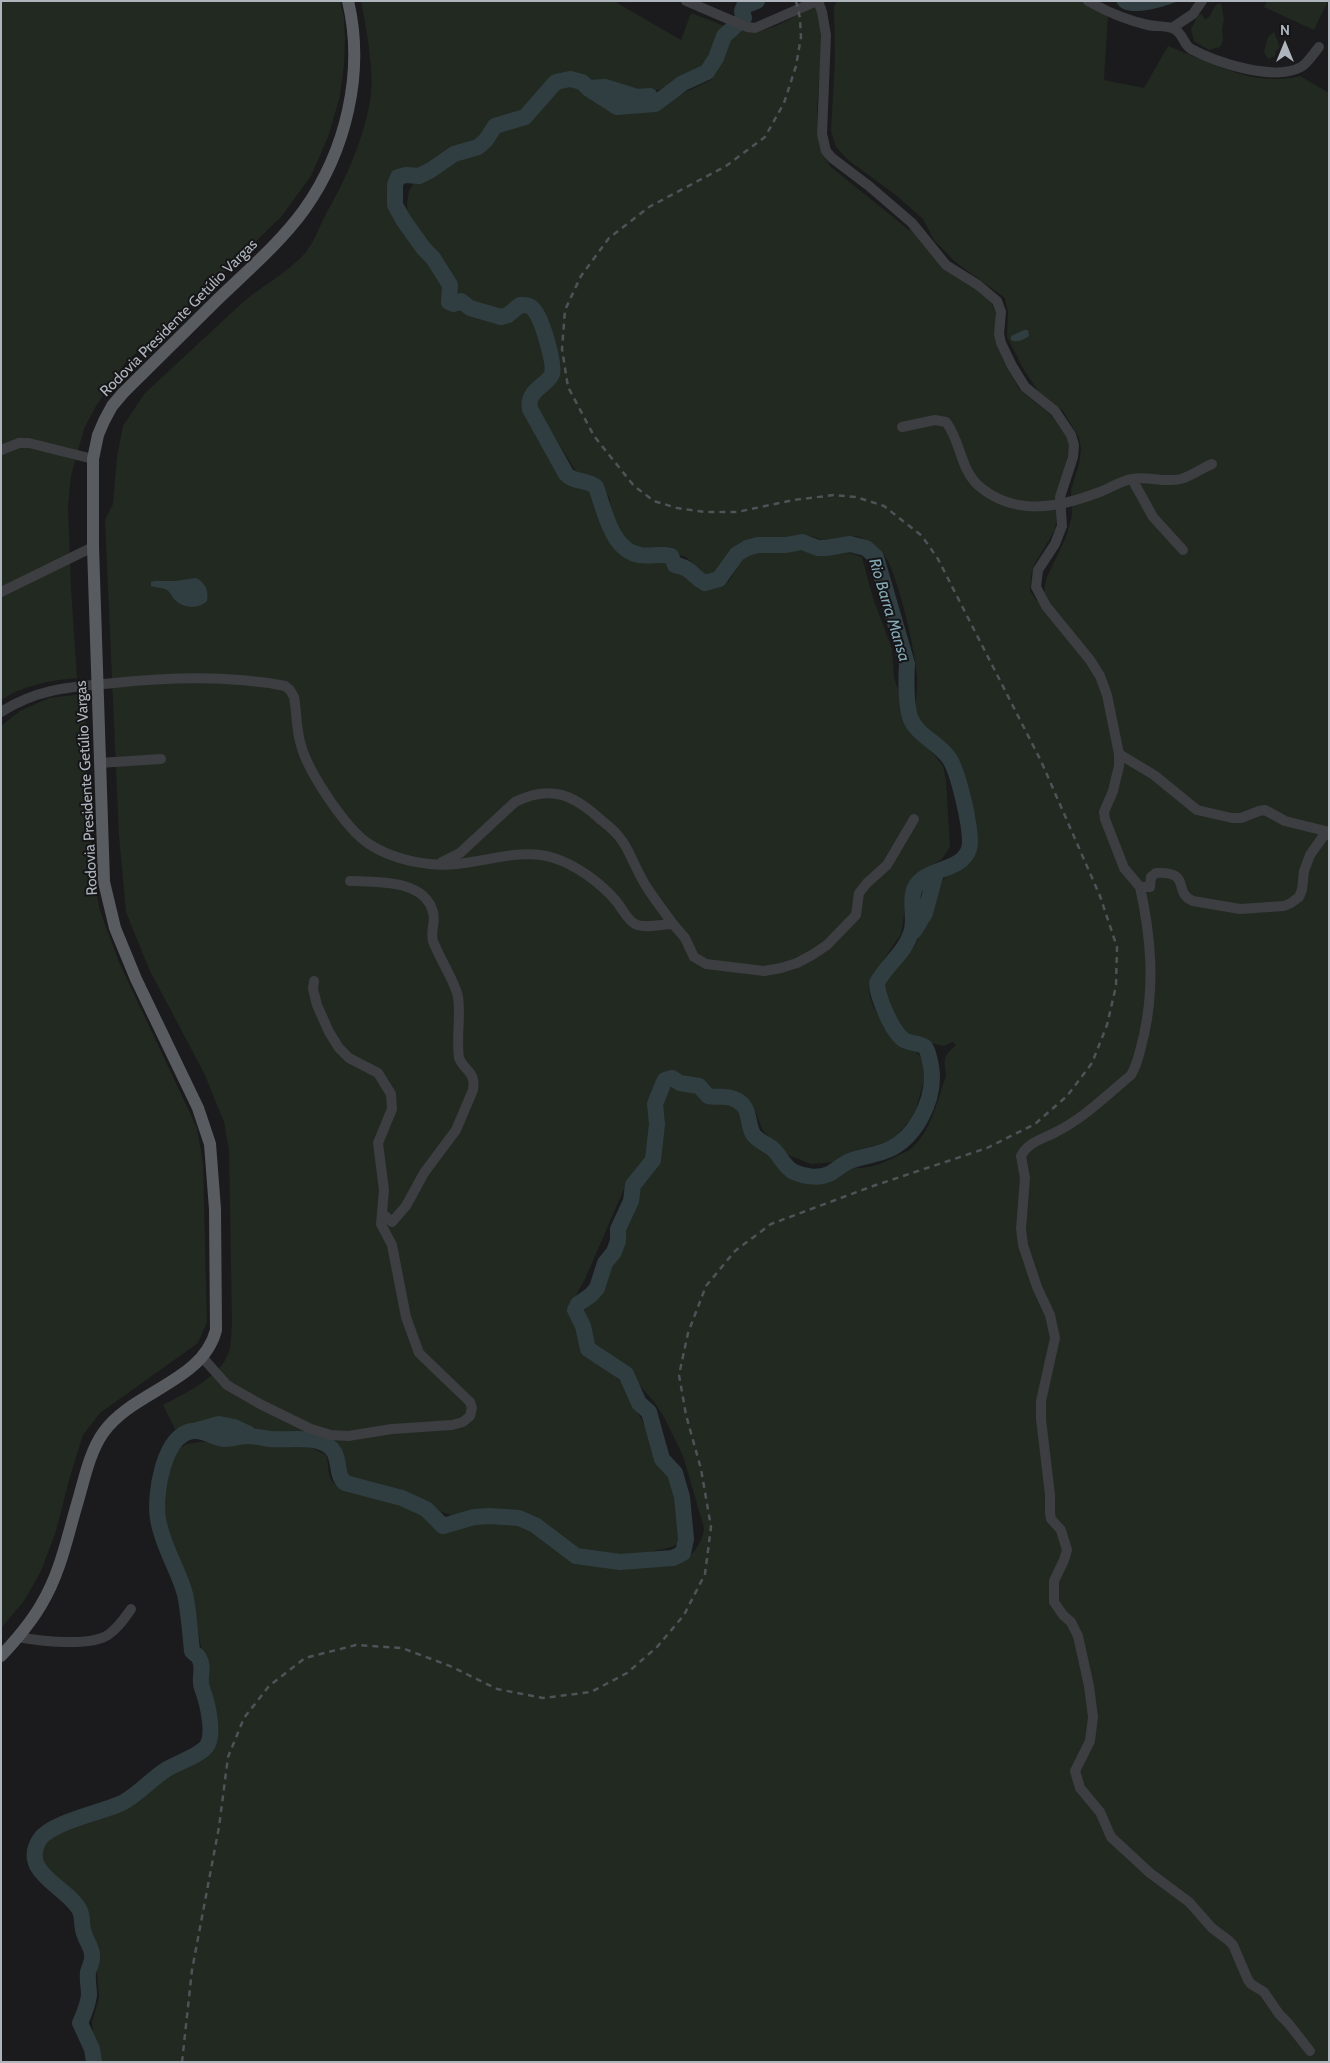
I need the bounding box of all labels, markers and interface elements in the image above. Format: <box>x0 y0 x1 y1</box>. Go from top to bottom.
north arrow <box>1260 20 1310 70</box>
text: N <box>1280 21 1290 39</box>
street label: Rodovia Presidente Getúlio Vargas <box>97 236 261 400</box>
water label: Rio Barra Mansa <box>864 556 914 664</box>
street label: Rodovia Presidente Getúlio Vargas <box>72 680 102 896</box>

